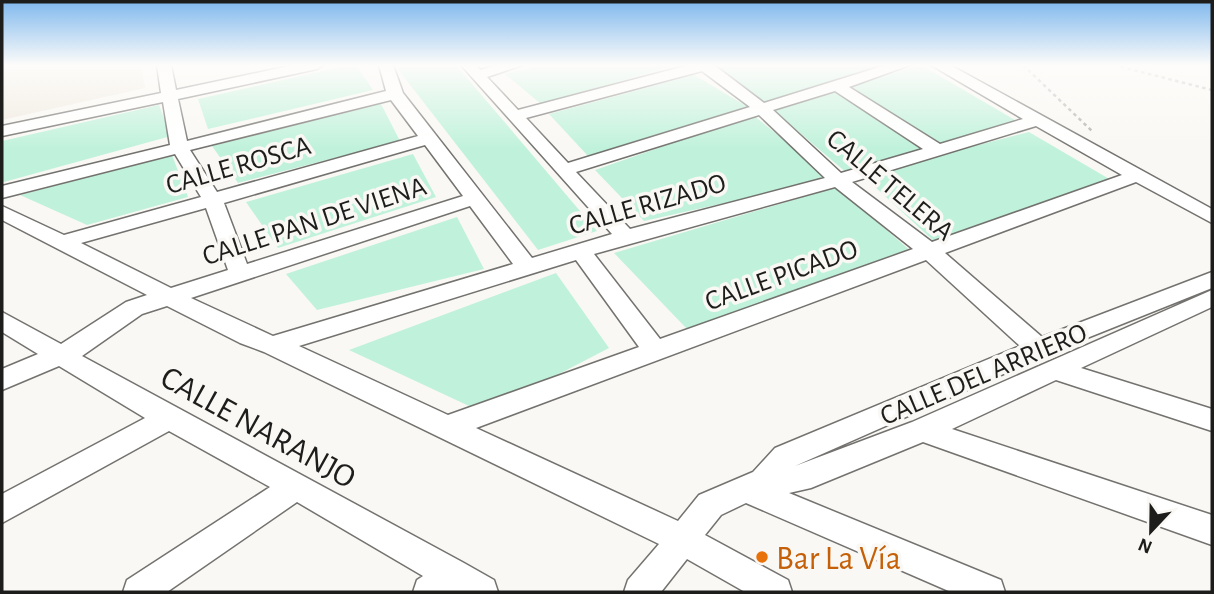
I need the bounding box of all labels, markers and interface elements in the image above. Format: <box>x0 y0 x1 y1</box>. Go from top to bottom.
street label: CALLE TELERA <box>821 125 959 246</box>
street label: CALLE ROSCA <box>163 132 314 200</box>
street label: CALLE RIZADO <box>566 169 729 241</box>
street label: CALLE PAN DE VIENA <box>199 172 430 271</box>
street label: CALLE PICADO <box>702 235 862 316</box>
street label: CALLE DEL ARRIERO <box>876 319 1091 431</box>
street label: CALLE NARANJO <box>155 361 361 495</box>
north arrow <box>1116 496 1186 566</box>
text: N <box>1136 534 1155 557</box>
place label: Bar La Vía <box>776 543 901 576</box>
marker: Bar La Vía <box>754 549 770 565</box>

